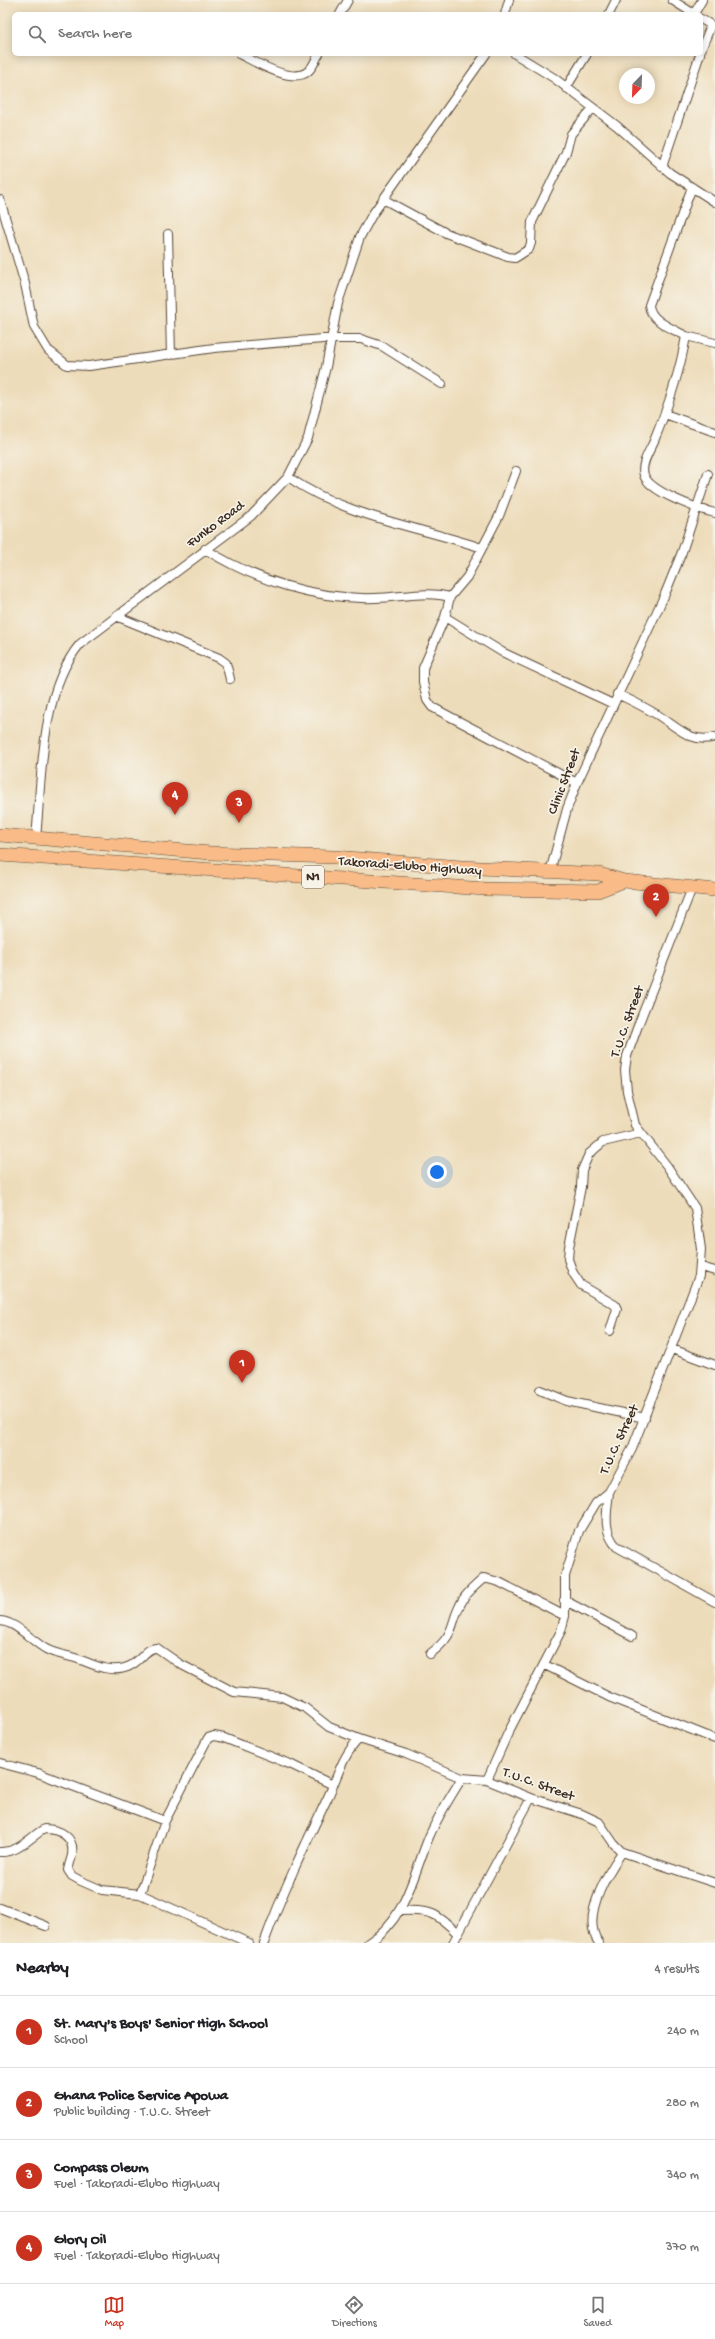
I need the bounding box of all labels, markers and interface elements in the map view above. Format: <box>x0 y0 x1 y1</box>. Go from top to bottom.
search box <box>12 12 703 56</box>
icon: search <box>26 23 48 45</box>
text: Search here <box>58 25 132 43</box>
north arrow <box>619 68 655 104</box>
street label: Funko Road <box>183 497 250 553</box>
street label: Clinic Street <box>545 746 586 817</box>
pin: 4 <box>162 782 188 815</box>
pin: 3 <box>226 790 252 823</box>
street label: Takoradi-Elubo Highway <box>337 853 482 880</box>
road number: N1 <box>302 866 324 888</box>
pin: 2 <box>643 884 669 917</box>
street label: T.U.C. Street <box>607 983 649 1061</box>
your location <box>427 1162 447 1182</box>
pin: 1 <box>229 1350 255 1383</box>
street label: T.U.C. Street <box>596 1401 644 1478</box>
street label: T.U.C. Street <box>499 1764 577 1806</box>
text: Nearby <box>16 1959 69 1979</box>
text: 4 results <box>655 1962 699 1977</box>
text: St. Mary's Boys' Senior High School <box>54 2015 268 2033</box>
text: 1 <box>26 2024 32 2039</box>
text: 240 m <box>667 2024 699 2039</box>
text: School <box>54 2033 88 2048</box>
text: Ghana Police Service Apowa <box>54 2087 228 2105</box>
text: 2 <box>26 2096 32 2111</box>
text: 280 m <box>666 2096 699 2111</box>
text: Public building · T.U.C. Street <box>54 2105 210 2120</box>
text: Compass Oleum <box>54 2159 149 2177</box>
text: 3 <box>26 2168 32 2183</box>
text: 340 m <box>666 2168 699 2183</box>
text: Fuel · Takoradi-Elubo Highway <box>54 2177 220 2192</box>
text: Glory Oil <box>54 2231 106 2249</box>
text: 4 <box>26 2240 32 2255</box>
text: 370 m <box>666 2240 699 2255</box>
text: Fuel · Takoradi-Elubo Highway <box>54 2249 220 2264</box>
tab: Map <box>103 2294 125 2330</box>
tab: Directions <box>332 2294 377 2330</box>
tab: Saved <box>583 2294 612 2330</box>

